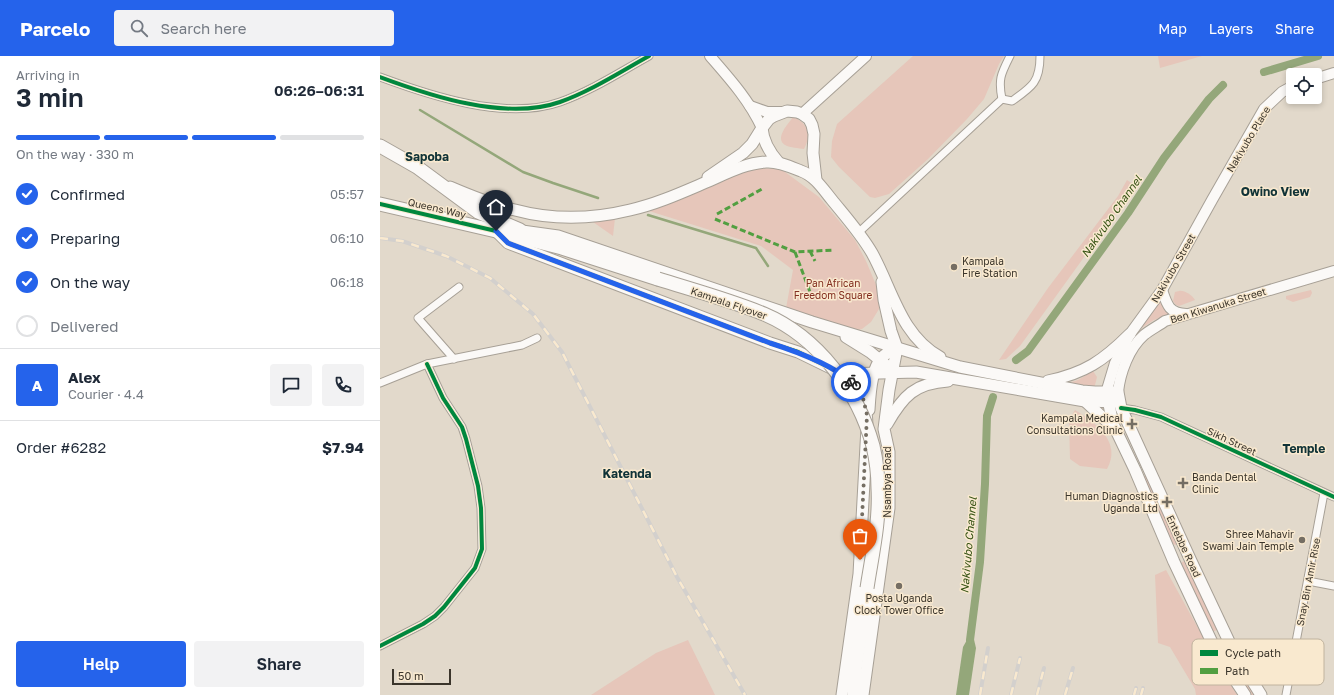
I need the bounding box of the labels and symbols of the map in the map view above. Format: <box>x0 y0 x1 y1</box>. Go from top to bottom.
street label: Nakivubo Place <box>1224 104 1272 174</box>
district label: Sapoba <box>405 149 449 164</box>
water label: Nakivubo Channel <box>1078 172 1144 259</box>
district label: Owino View <box>1241 184 1309 199</box>
pin <box>479 190 513 231</box>
street label: Queens Way <box>407 195 468 221</box>
street label: Nakivubo Street <box>1148 231 1198 305</box>
place label: Kampala Fire Station <box>962 255 1017 279</box>
marker: Kampala Fire Station <box>949 262 959 272</box>
park label: Pan African Freedom Square <box>794 277 873 301</box>
street label: Kampala Flyover <box>689 284 769 322</box>
street label: Ben Kiwanuka Street <box>1169 285 1267 325</box>
courier <box>831 362 871 402</box>
place label: Kampala Medical Consultations Clinic <box>1027 412 1124 436</box>
marker: Kampala Medical Consultations Clinic <box>1126 418 1138 430</box>
street label: Sikh Street <box>1205 424 1259 458</box>
district label: Temple <box>1283 441 1325 456</box>
street label: Nsambya Road <box>881 446 893 518</box>
district label: Katenda <box>602 466 652 481</box>
place label: Banda Dental Clinic <box>1192 471 1257 495</box>
marker: Banda Dental Clinic <box>1177 477 1189 489</box>
place label: Human Diagnostics Uganda Ltd <box>1065 490 1158 514</box>
water label: Nakivubo Channel <box>957 496 979 594</box>
marker: Human Diagnostics Uganda Ltd <box>1161 496 1173 508</box>
street label: Entebbe Road <box>1164 513 1204 579</box>
pin <box>843 519 877 560</box>
place label: Shree Mahavir Swami Jain Temple <box>1203 528 1294 552</box>
marker: Shree Mahavir Swami Jain Temple <box>1297 535 1307 545</box>
street label: Snay Bin Amir Rise <box>1294 537 1322 627</box>
marker: Posta Uganda Clock Tower Office <box>894 581 904 591</box>
place label: Posta Uganda Clock Tower Office <box>854 592 944 616</box>
legend <box>1192 639 1324 685</box>
text: Cycle path <box>1225 646 1281 659</box>
text: Path <box>1225 664 1249 677</box>
scale bar <box>392 667 451 686</box>

